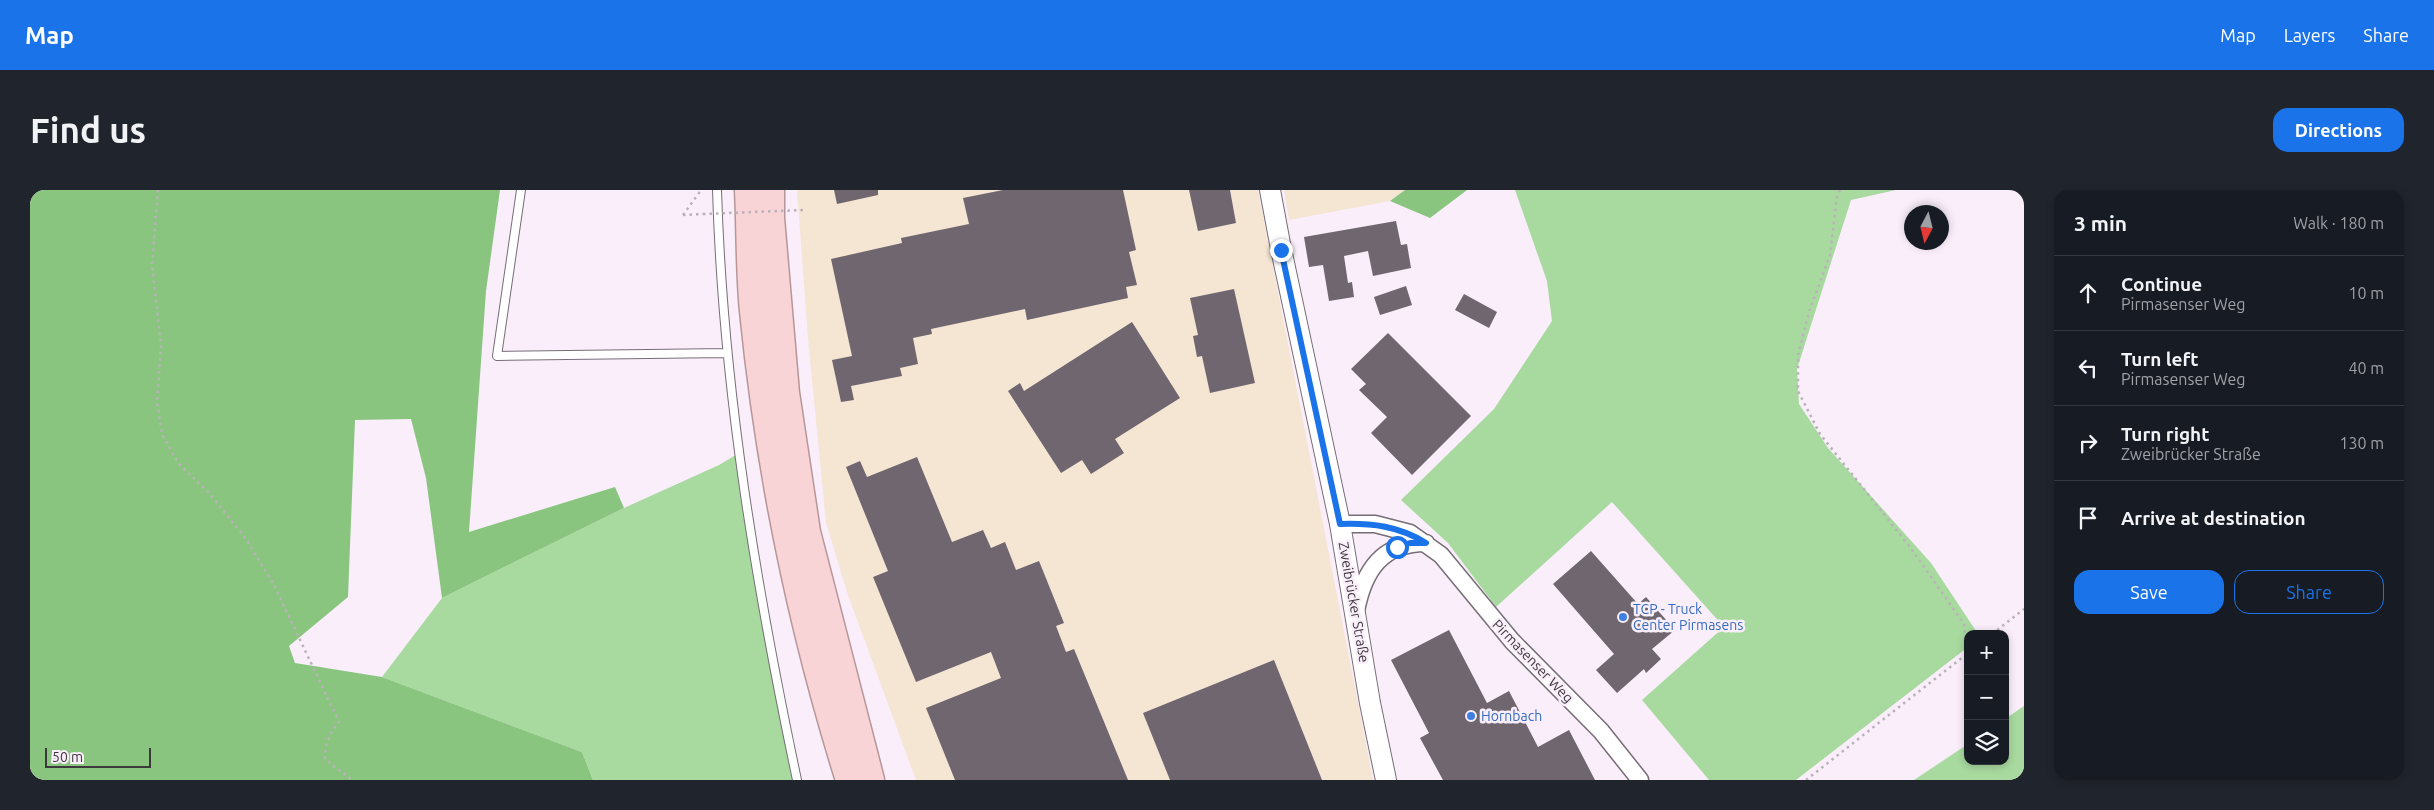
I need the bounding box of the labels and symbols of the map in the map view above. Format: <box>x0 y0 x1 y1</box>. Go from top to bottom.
north arrow <box>1904 205 1949 250</box>
route end <box>1270 239 1293 262</box>
route start <box>1386 536 1409 559</box>
street label: Zweibrücker Straße <box>1336 540 1372 664</box>
place label: TCP - Truck Center Pirmasens <box>1633 601 1743 633</box>
marker: TCP - Truck Center Pirmasens <box>1617 611 1629 623</box>
street label: Pirmasenser Weg <box>1489 616 1577 706</box>
place label: Hornbach <box>1481 708 1542 724</box>
marker: Hornbach <box>1465 710 1477 722</box>
scale bar <box>45 745 151 768</box>

